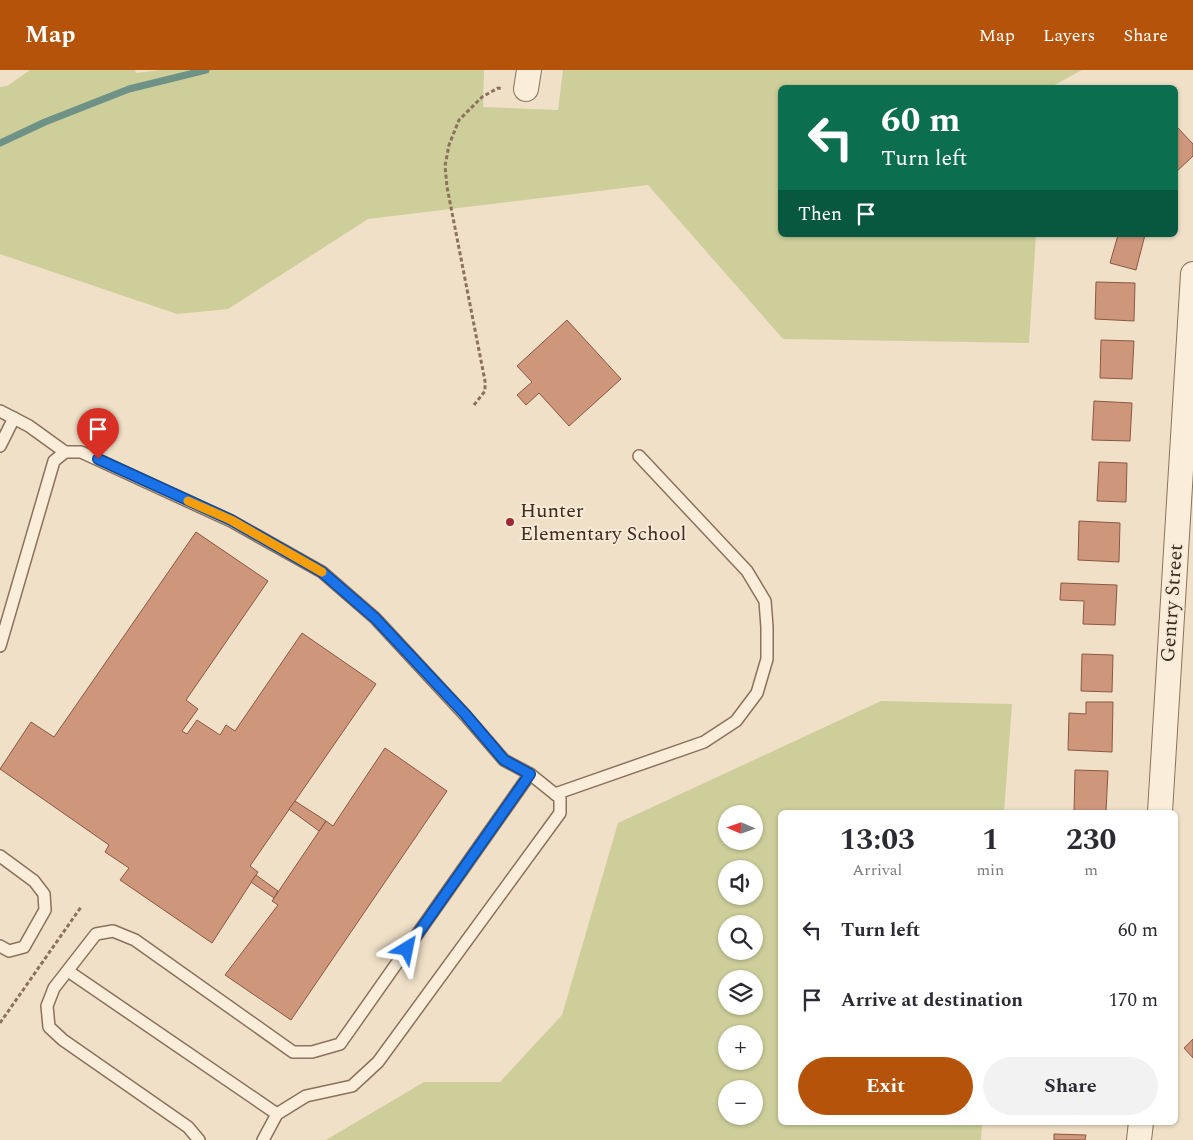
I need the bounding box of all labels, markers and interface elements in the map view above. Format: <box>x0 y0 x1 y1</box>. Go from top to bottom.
text: Map <box>25 17 75 53</box>
text: Map <box>979 22 1015 49</box>
text: Layers <box>1043 22 1095 49</box>
text: Share <box>1123 22 1168 49</box>
text: 60 m <box>881 94 961 147</box>
icon: left <box>798 105 863 170</box>
text: Turn left <box>881 142 967 175</box>
text: Then <box>798 200 842 229</box>
icon: arrive <box>852 200 880 228</box>
pin <box>77 408 119 459</box>
icon: arrive <box>84 415 112 443</box>
place label: Hunter Elementary School <box>520 496 686 549</box>
marker: Hunter Elementary School <box>504 516 516 528</box>
street label: Gentry Street <box>1153 543 1191 663</box>
north arrow <box>718 805 762 850</box>
map controls <box>718 805 763 1125</box>
text: 13:03 <box>840 817 915 863</box>
text: 1 <box>982 817 999 863</box>
text: 230 <box>1066 817 1116 863</box>
text: Arrival <box>852 858 902 882</box>
text: min <box>976 858 1004 882</box>
text: m <box>1084 858 1098 882</box>
button: sound <box>718 860 763 905</box>
button: search <box>718 915 763 960</box>
icon: left <box>798 916 826 944</box>
text: Turn left <box>841 916 920 945</box>
text: 60 m <box>1118 916 1158 945</box>
position arrow <box>380 922 432 974</box>
button: layers <box>718 970 763 1015</box>
icon: arrive <box>798 986 826 1014</box>
text: Arrive at destination <box>841 986 1023 1015</box>
text: 170 m <box>1108 986 1158 1015</box>
button: + <box>718 1025 763 1070</box>
button: Exit <box>798 1057 973 1115</box>
button: Share <box>983 1057 1158 1115</box>
button: − <box>718 1080 763 1125</box>

